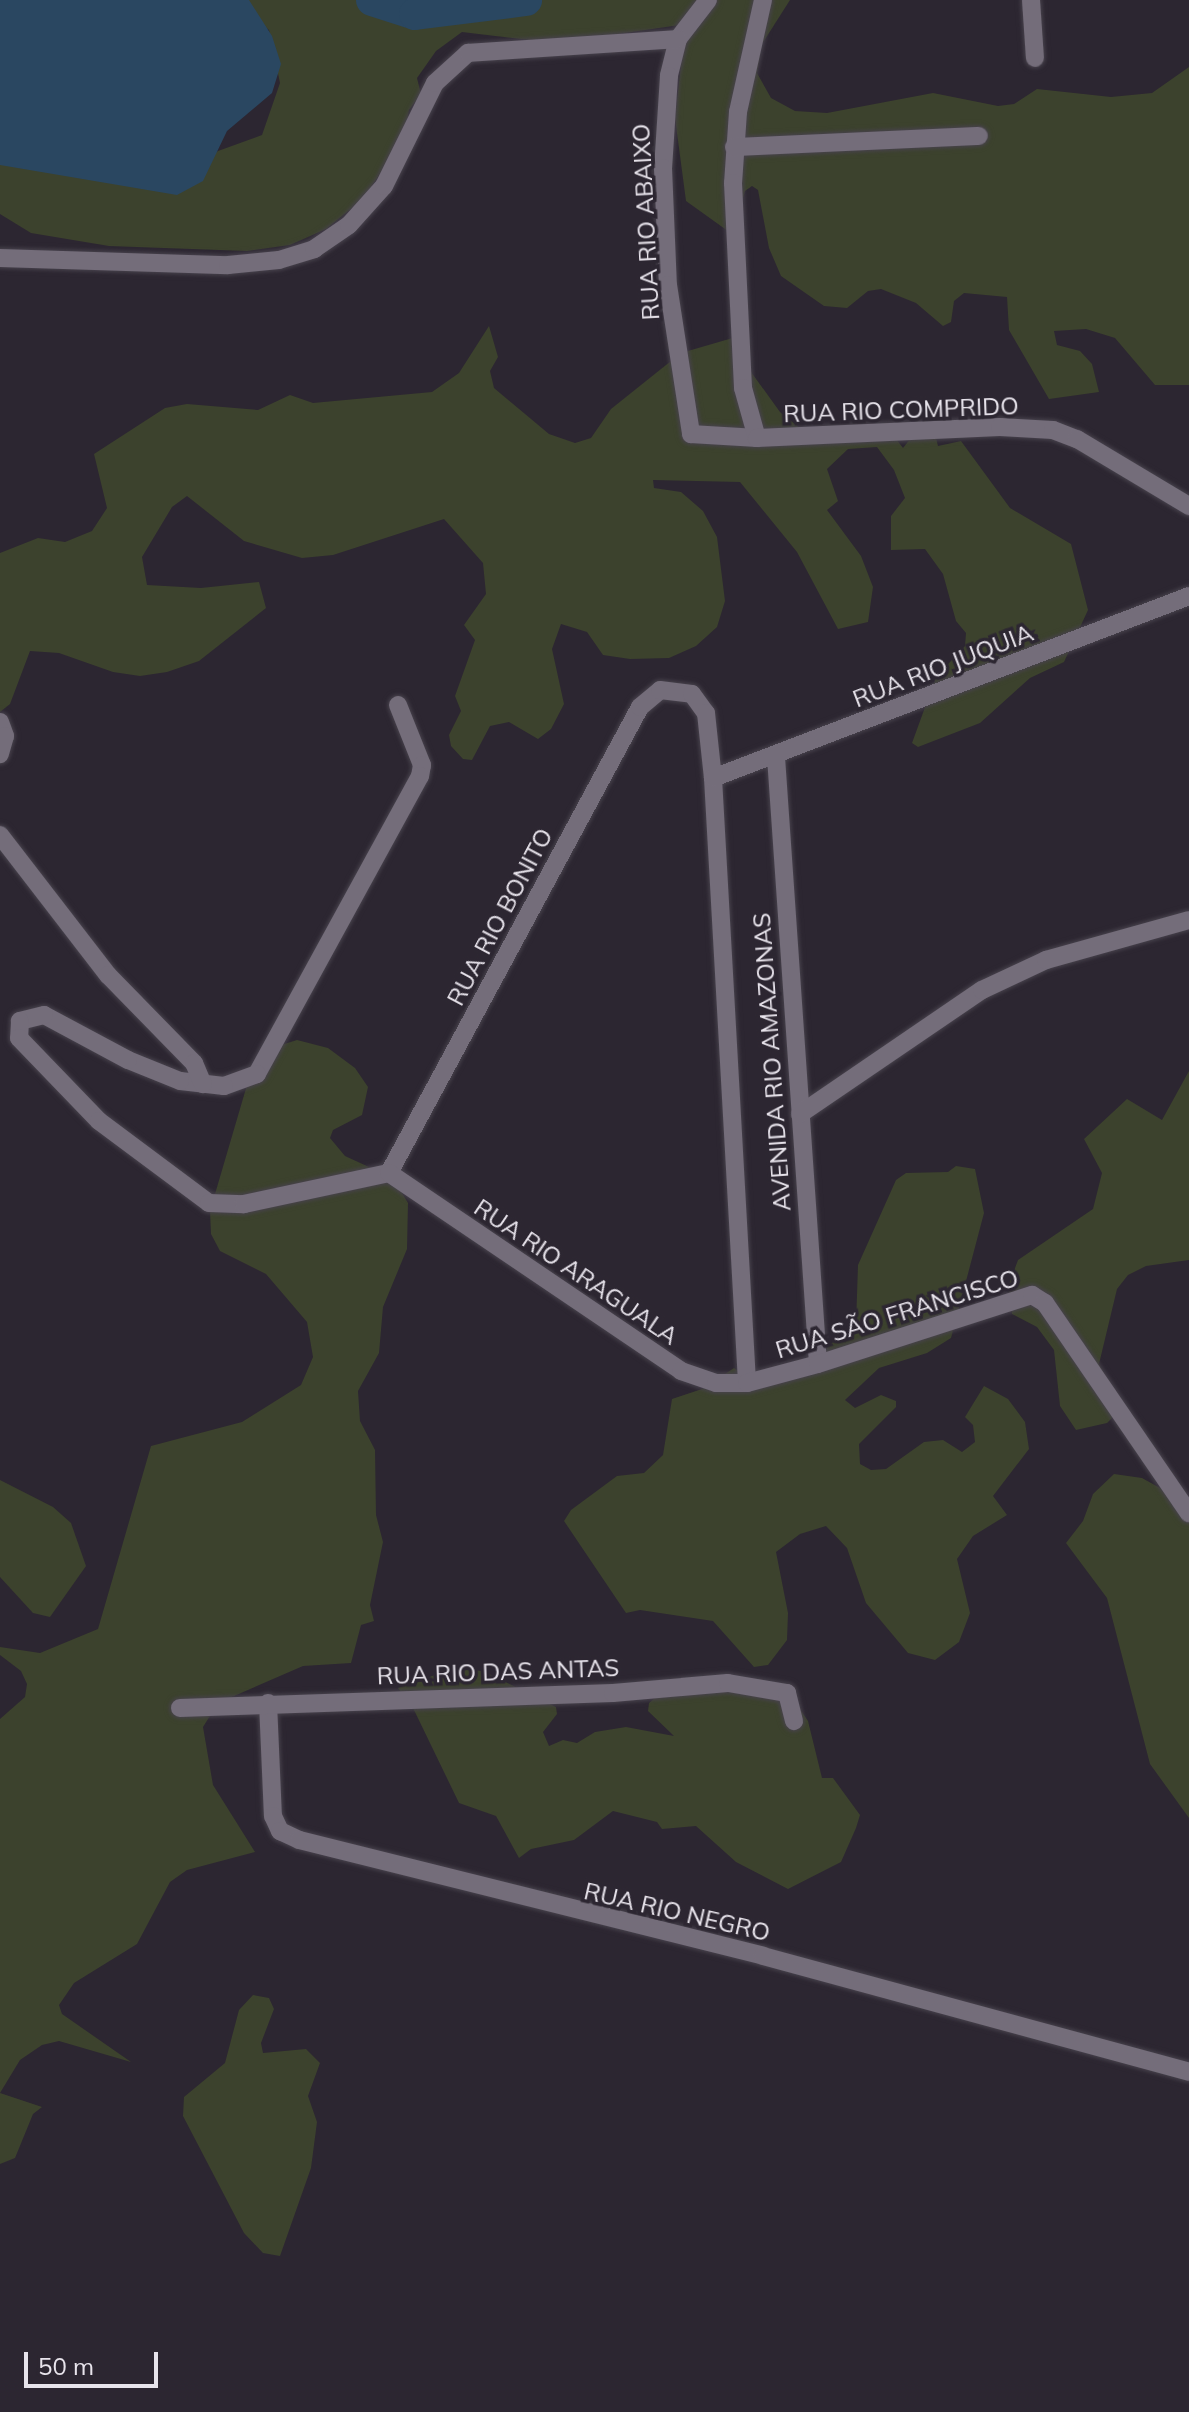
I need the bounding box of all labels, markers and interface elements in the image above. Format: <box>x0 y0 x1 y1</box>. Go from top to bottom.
street label: RUA RIO ABAIXO <box>626 123 666 321</box>
street label: RUA RIO COMPRIDO <box>783 392 1019 428</box>
street label: RUA RIO JUQUIA <box>849 618 1037 714</box>
street label: RUA RIO BONITO <box>441 823 559 1011</box>
street label: AVENIDA RIO AMAZONAS <box>747 912 797 1212</box>
street label: RUA RIO ARAGUALA <box>469 1193 683 1351</box>
street label: RUA SÃO FRANCISCO <box>772 1263 1022 1365</box>
street label: RUA RIO DAS ANTAS <box>376 1653 620 1691</box>
street label: RUA RIO NEGRO <box>581 1877 773 1947</box>
scale bar <box>28 2336 162 2386</box>
text: 50 m <box>38 2351 94 2381</box>

